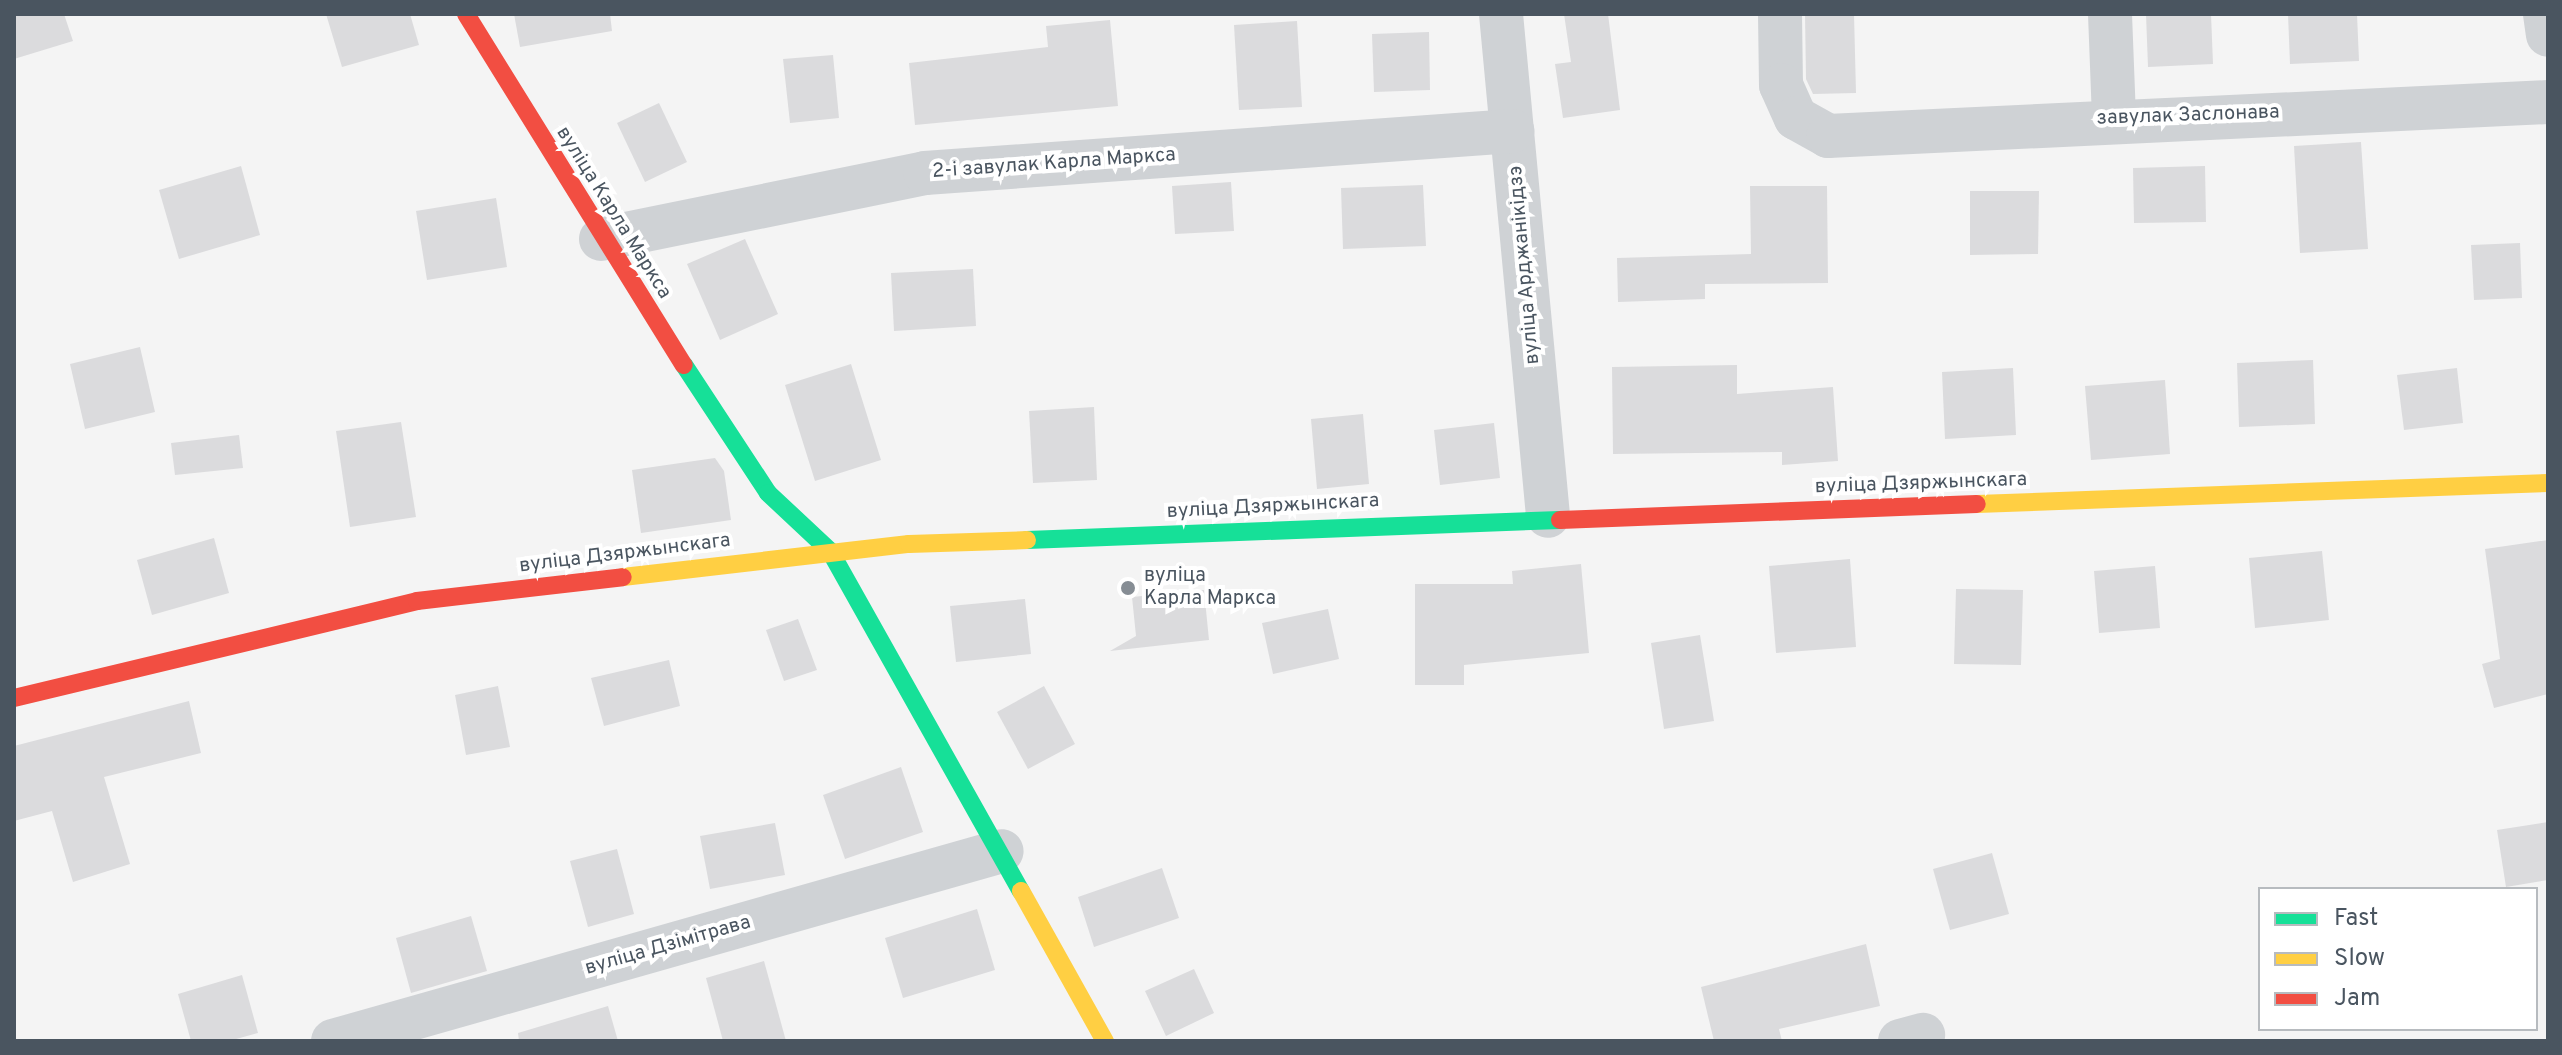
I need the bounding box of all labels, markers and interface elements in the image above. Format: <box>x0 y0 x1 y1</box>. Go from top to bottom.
street label: завулак Заслонава <box>2096 101 2280 131</box>
street label: вуліца Карла Маркса <box>550 122 676 304</box>
street label: 2-і завулак Карла Маркса <box>931 144 1177 184</box>
street label: вуліца Арджанікідзэ <box>1504 164 1546 366</box>
street label: вуліца Дзяржынскага <box>1814 468 2028 500</box>
street label: вуліца Дзяржынскага <box>1166 489 1380 525</box>
street label: вуліца Дзяржынскага <box>518 529 732 579</box>
place label: вуліца Карла Маркса <box>1144 564 1276 611</box>
marker: вуліца Карла Маркса <box>1119 579 1137 597</box>
legend <box>2258 887 2538 1031</box>
text: Fast <box>2334 904 2378 934</box>
street label: вуліца Дзімітрава <box>582 911 754 981</box>
text: Slow <box>2334 944 2385 974</box>
text: Jam <box>2334 984 2380 1014</box>

